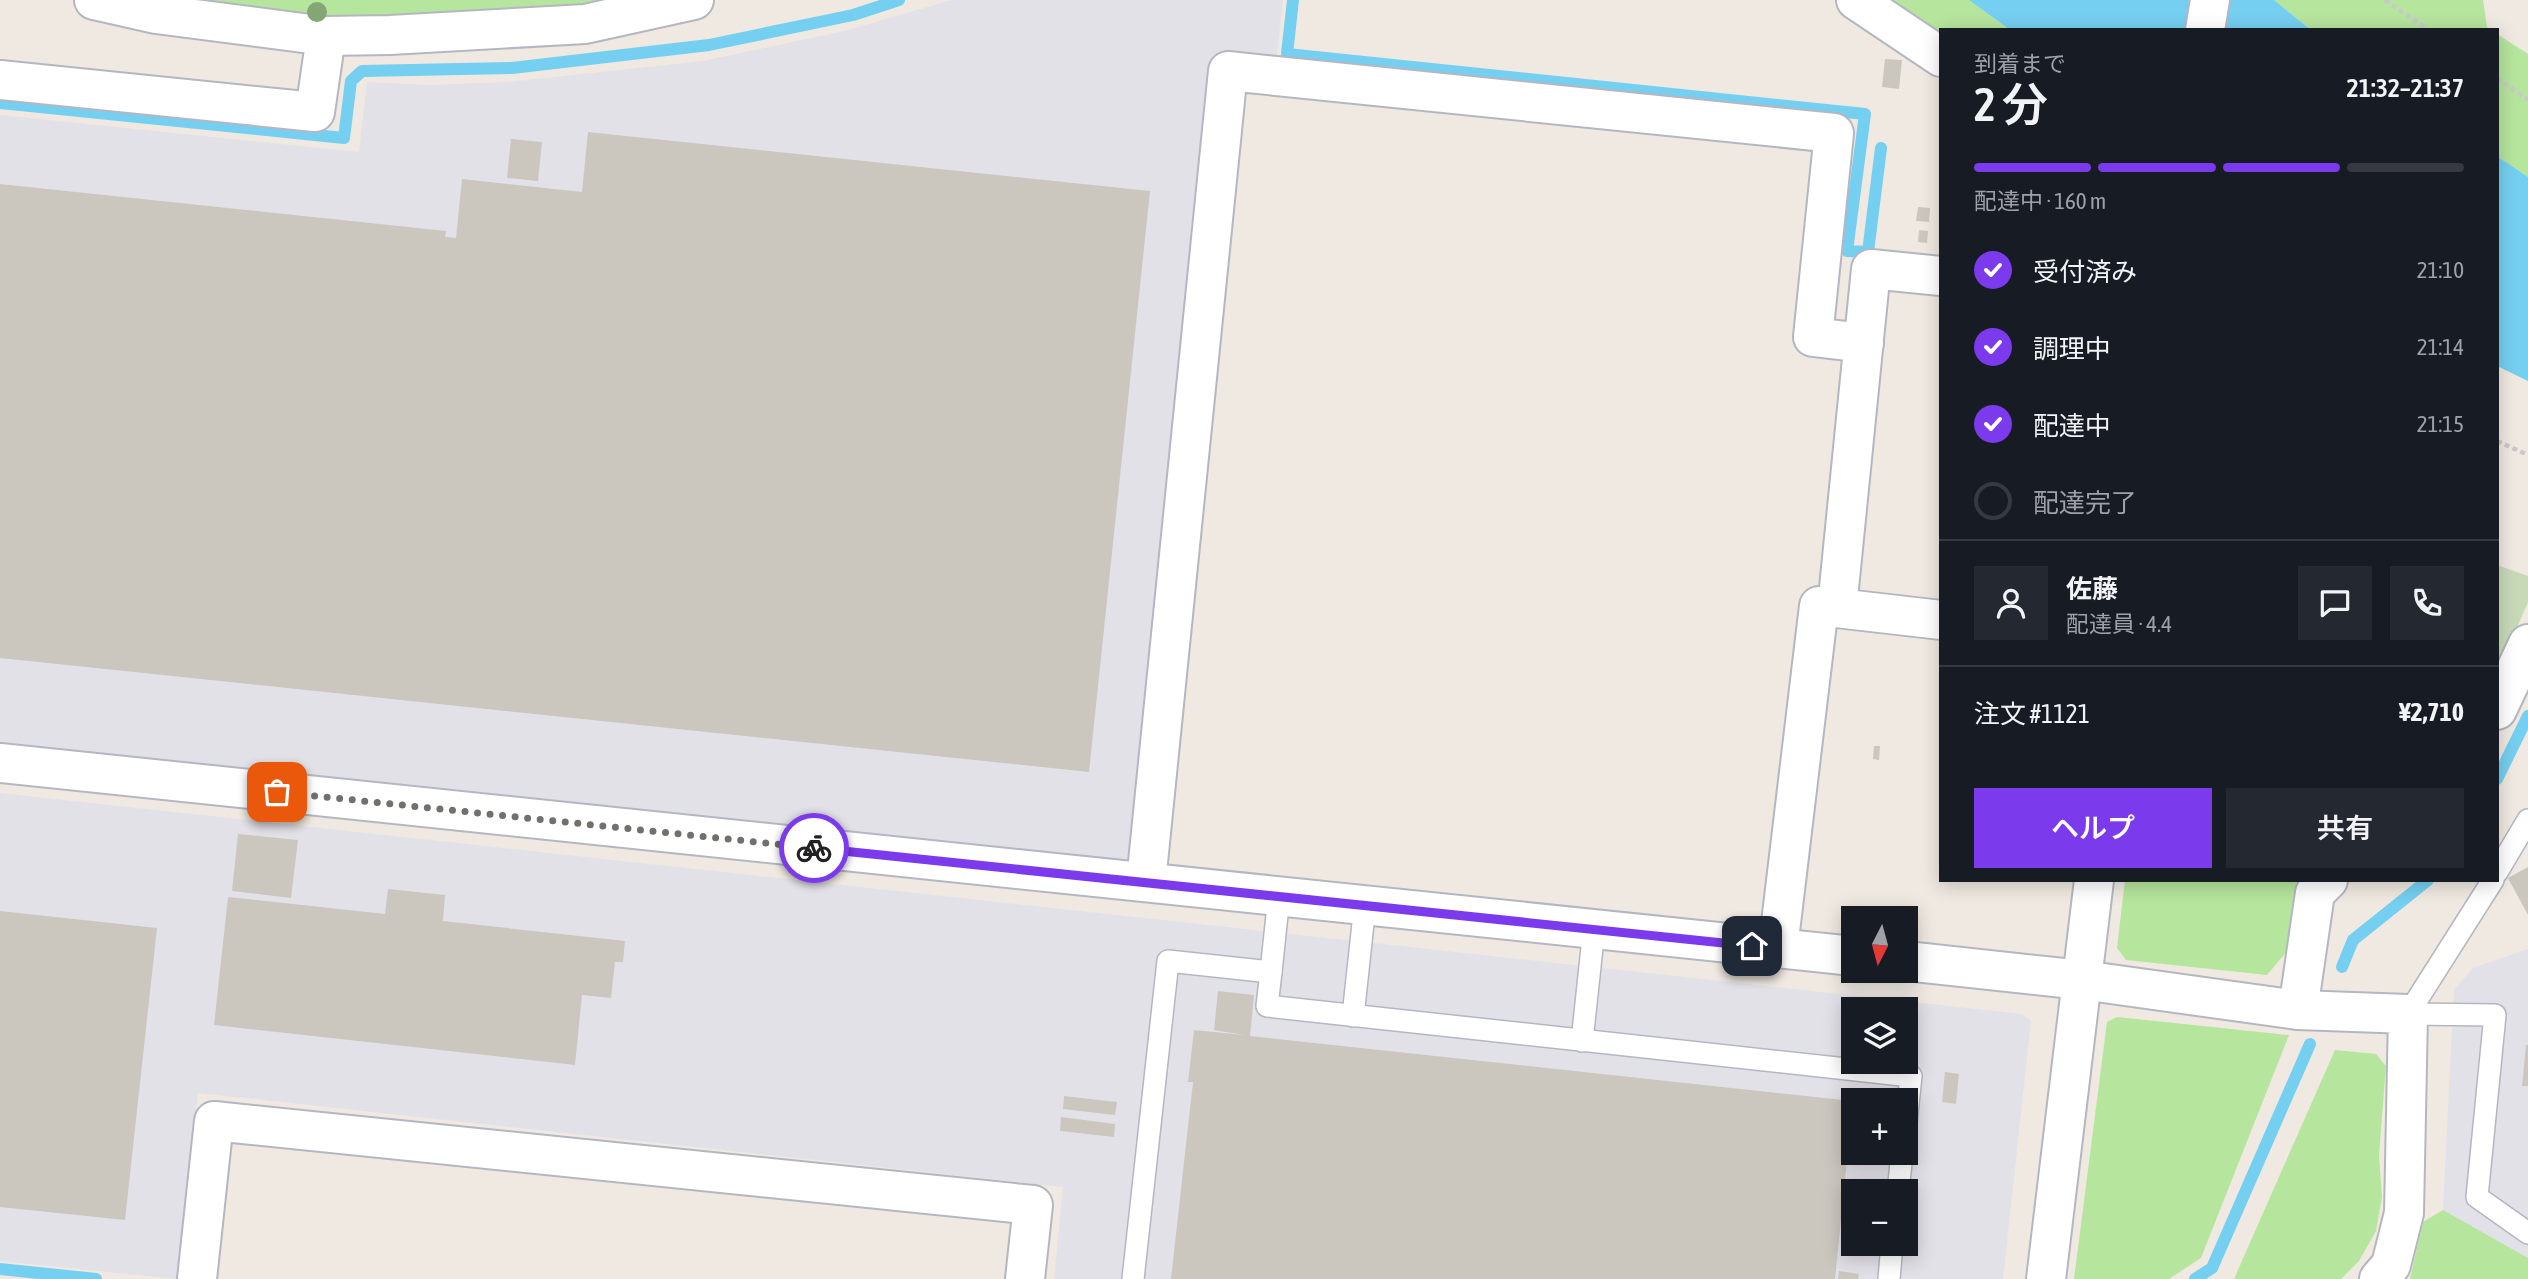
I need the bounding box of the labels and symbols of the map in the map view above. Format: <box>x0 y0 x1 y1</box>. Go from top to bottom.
pin <box>247 762 307 822</box>
courier <box>779 813 849 883</box>
north arrow <box>1841 906 1918 984</box>
pin <box>1722 916 1782 976</box>

